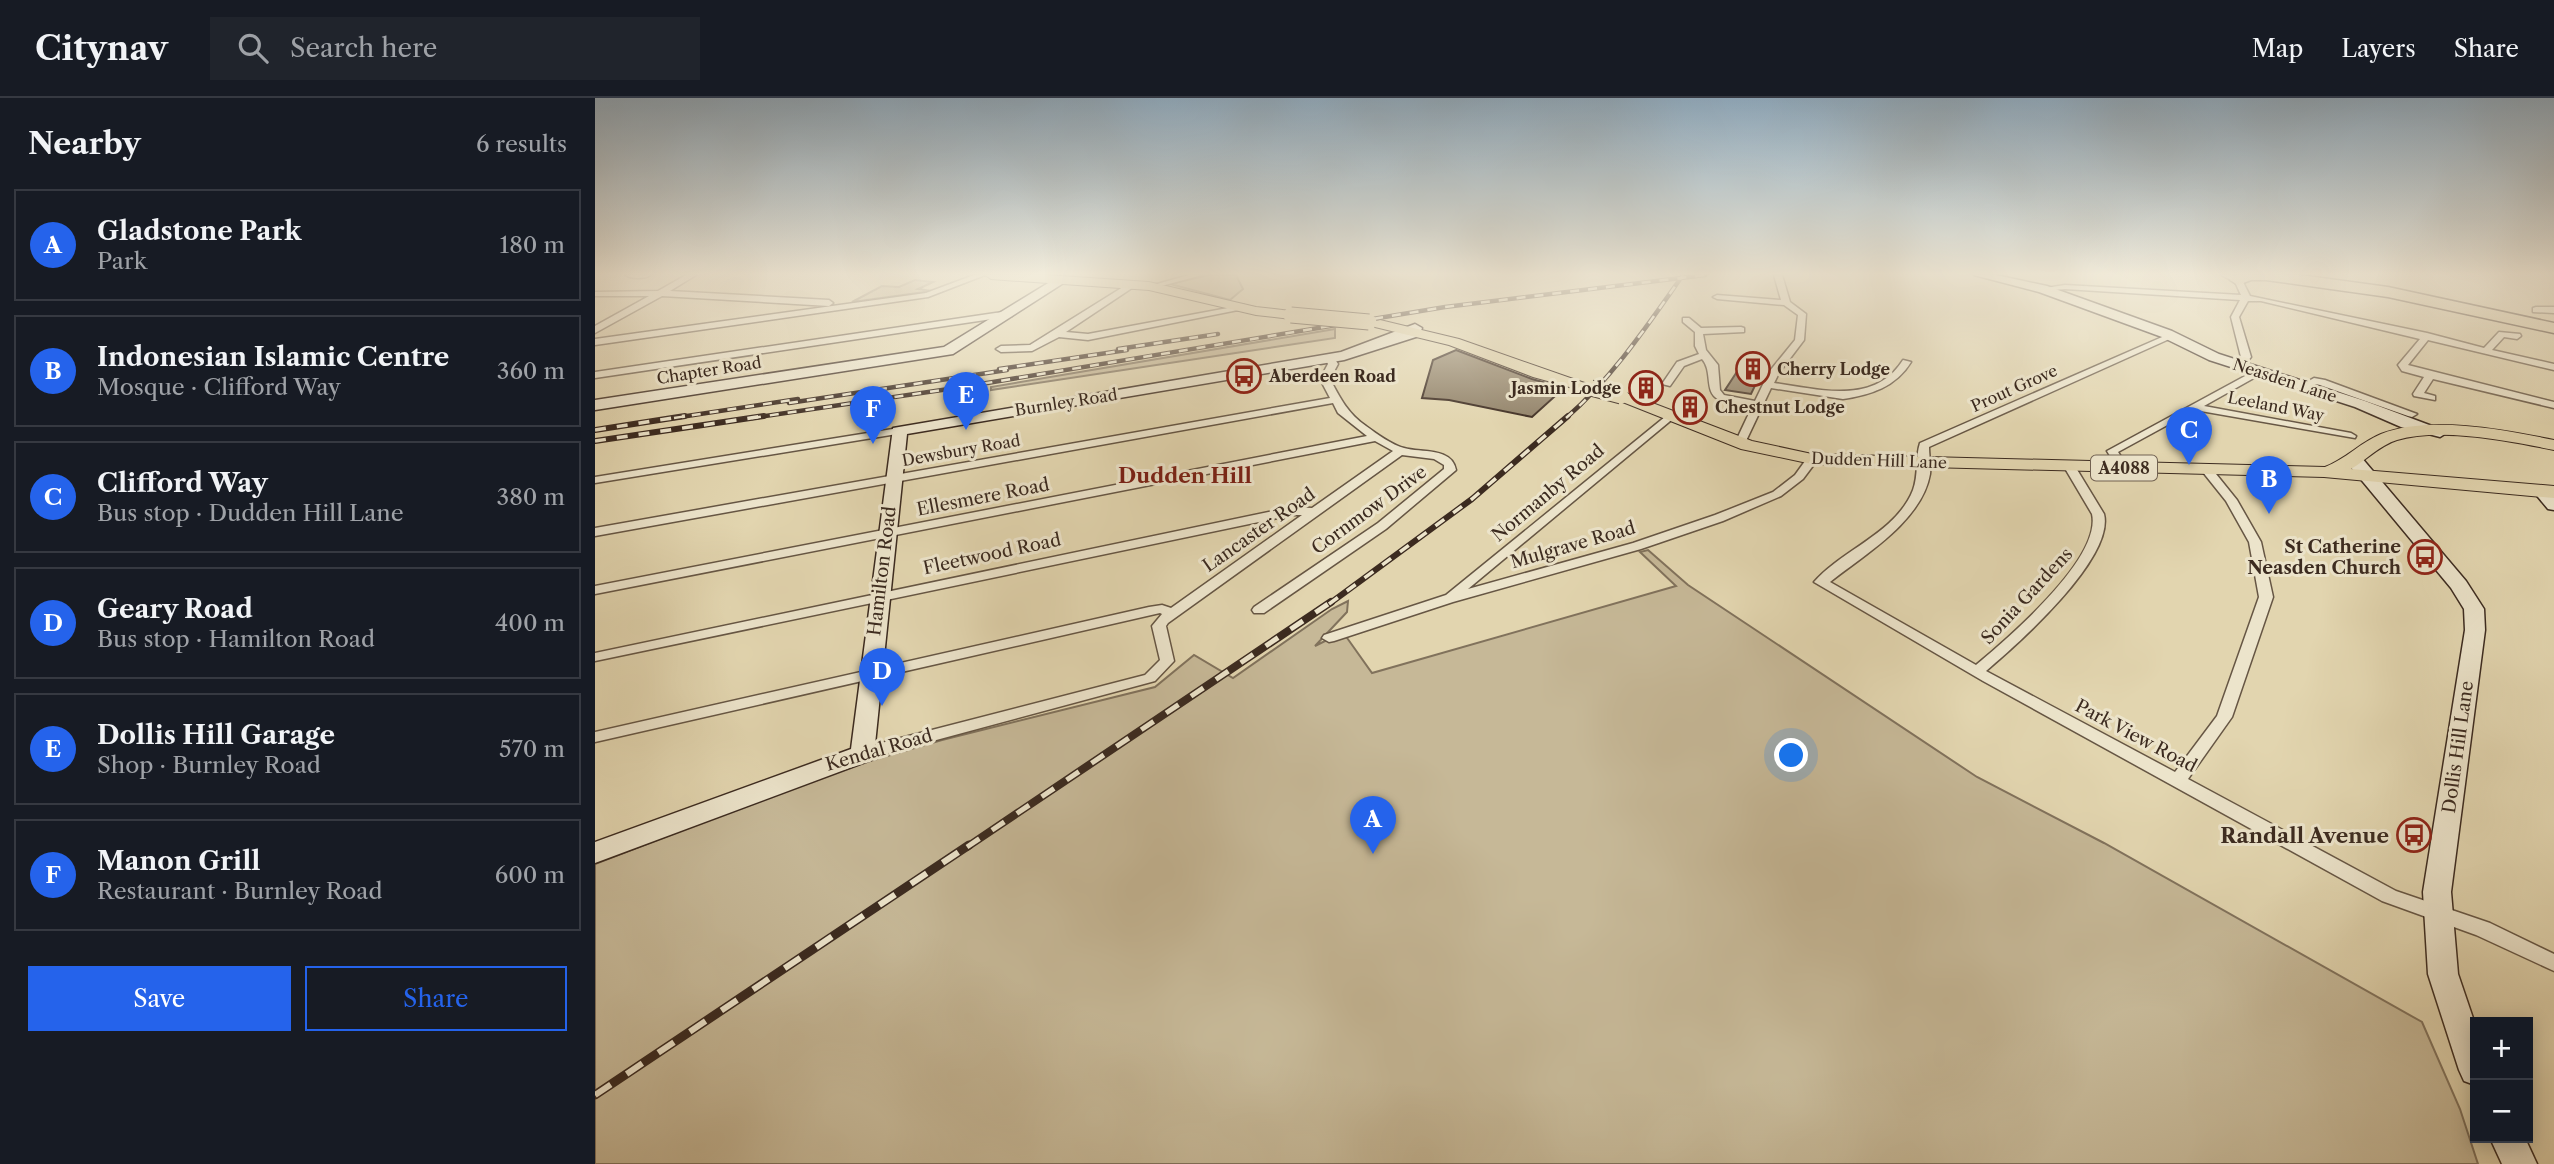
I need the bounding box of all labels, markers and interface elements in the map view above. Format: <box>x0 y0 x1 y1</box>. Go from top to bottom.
search box <box>210 17 700 80</box>
text: Citynav <box>35 28 168 69</box>
icon: search <box>234 29 272 67</box>
text: Search here <box>290 32 437 64</box>
text: Map <box>2252 34 2303 63</box>
text: Layers <box>2341 34 2416 63</box>
text: Share <box>2454 34 2519 63</box>
text: Nearby <box>28 125 141 162</box>
text: 6 results <box>476 130 567 158</box>
text: Gladstone Park <box>97 215 301 247</box>
text: A <box>44 231 62 259</box>
text: 180 m <box>500 231 565 259</box>
text: Park <box>97 247 147 275</box>
text: Indonesian Islamic Centre <box>97 341 449 373</box>
building icon: Cherry Lodge <box>1734 350 1772 388</box>
street label: Chapter Road <box>655 352 763 388</box>
street label: Neasden Lane <box>2231 354 2340 406</box>
text: B <box>44 357 62 385</box>
text: 360 m <box>497 357 565 385</box>
bus stop icon: Aberdeen Road <box>1225 357 1263 395</box>
place label: Cherry Lodge <box>1777 359 1890 379</box>
street label: Prout Grove <box>1968 360 2060 416</box>
place label: Aberdeen Road <box>1268 366 1396 386</box>
building icon: Jasmin Lodge <box>1627 369 1665 407</box>
pin: E <box>943 372 989 430</box>
text: Mosque · Clifford Way <box>97 373 341 401</box>
place label: Jasmin Lodge <box>1508 378 1621 398</box>
street label: Burnley Road <box>1013 384 1119 420</box>
pin: F <box>850 386 896 444</box>
street label: Leeland Way <box>2226 387 2327 425</box>
building icon: Chestnut Lodge <box>1671 388 1709 426</box>
place label: Chestnut Lodge <box>1715 397 1845 417</box>
pin: C <box>2166 407 2212 465</box>
street label: Dewsbury Road <box>900 430 1022 470</box>
street label: Normanby Road <box>1487 440 1609 546</box>
street label: Dudden Hill Lane <box>1811 448 1947 472</box>
road number: A4088 <box>2091 456 2157 480</box>
pin: B <box>2246 456 2292 514</box>
street label: Cornmow Drive <box>1307 461 1431 559</box>
district label: Dudden Hill <box>1118 463 1252 488</box>
text: Clifford Way <box>97 467 268 499</box>
street label: Ellesmere Road <box>915 473 1051 521</box>
text: C <box>44 483 62 511</box>
text: 380 m <box>497 483 565 511</box>
street label: Lancaster Road <box>1199 483 1319 577</box>
text: Bus stop · Dudden Hill Lane <box>97 499 404 527</box>
street label: Hamilton Road <box>863 505 901 637</box>
street label: Mulgrave Road <box>1508 517 1638 573</box>
street label: Fleetwood Road <box>921 529 1063 579</box>
place label: St Catherine Neasden Church <box>2247 536 2402 579</box>
bus stop icon: St Catherine Neasden Church <box>2406 538 2444 576</box>
street label: Sonia Gardens <box>1977 543 2077 649</box>
text: Geary Road <box>97 593 253 625</box>
text: D <box>43 609 63 637</box>
text: 400 m <box>495 609 565 637</box>
text: Bus stop · Hamilton Road <box>97 625 375 653</box>
pin: D <box>859 648 905 706</box>
street label: Dollis Hill Lane <box>2438 679 2478 815</box>
street label: Park View Road <box>2071 695 2201 777</box>
text: Dollis Hill Garage <box>97 719 335 751</box>
street label: Kendal Road <box>823 724 935 776</box>
text: E <box>45 735 61 763</box>
text: 570 m <box>499 735 565 763</box>
your location <box>1774 738 1808 772</box>
text: Shop · Burnley Road <box>97 751 321 779</box>
pin: A <box>1350 796 1396 854</box>
bus stop icon: Randall Avenue <box>2395 816 2433 854</box>
place label: Randall Avenue <box>2220 823 2389 848</box>
text: Manon Grill <box>97 845 260 877</box>
text: F <box>45 861 61 889</box>
text: 600 m <box>495 861 565 889</box>
text: Restaurant · Burnley Road <box>97 877 383 905</box>
button: Save <box>28 966 291 1031</box>
button: Share <box>305 966 567 1031</box>
map controls <box>2470 1017 2533 1143</box>
button: + <box>2470 1017 2533 1080</box>
button: − <box>2470 1080 2533 1143</box>

